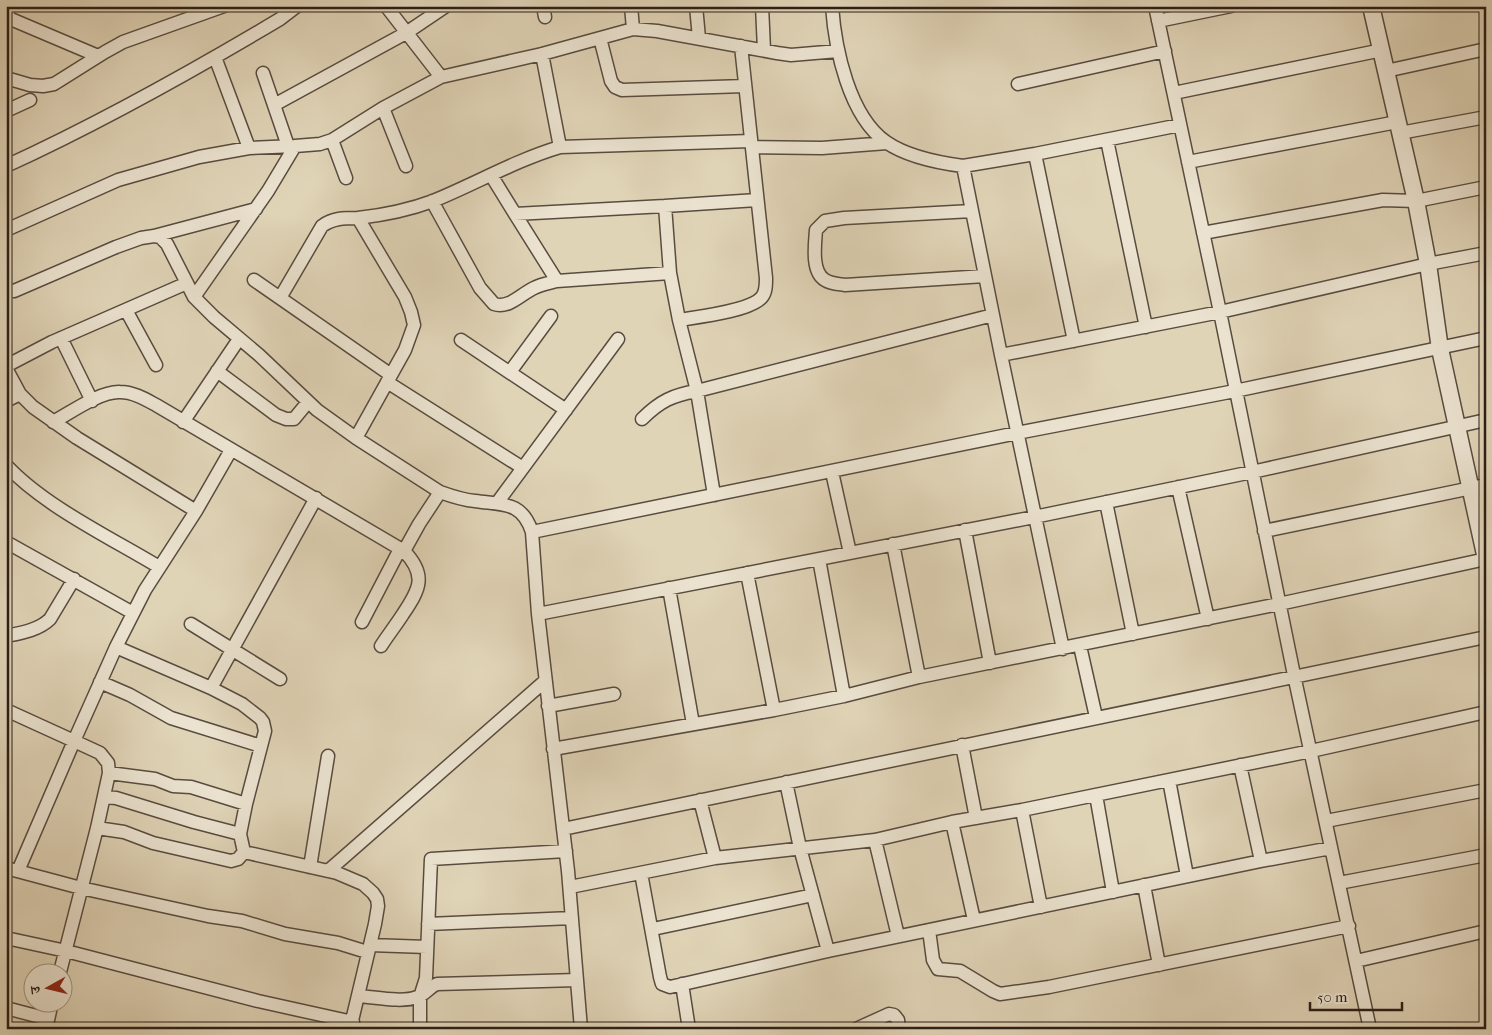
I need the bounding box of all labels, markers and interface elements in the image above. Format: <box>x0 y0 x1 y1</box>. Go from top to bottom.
north arrow <box>22 962 72 1012</box>
scale bar <box>1310 980 1402 1012</box>
text: उ <box>27 984 45 995</box>
text: 50 m <box>1317 988 1348 1006</box>

